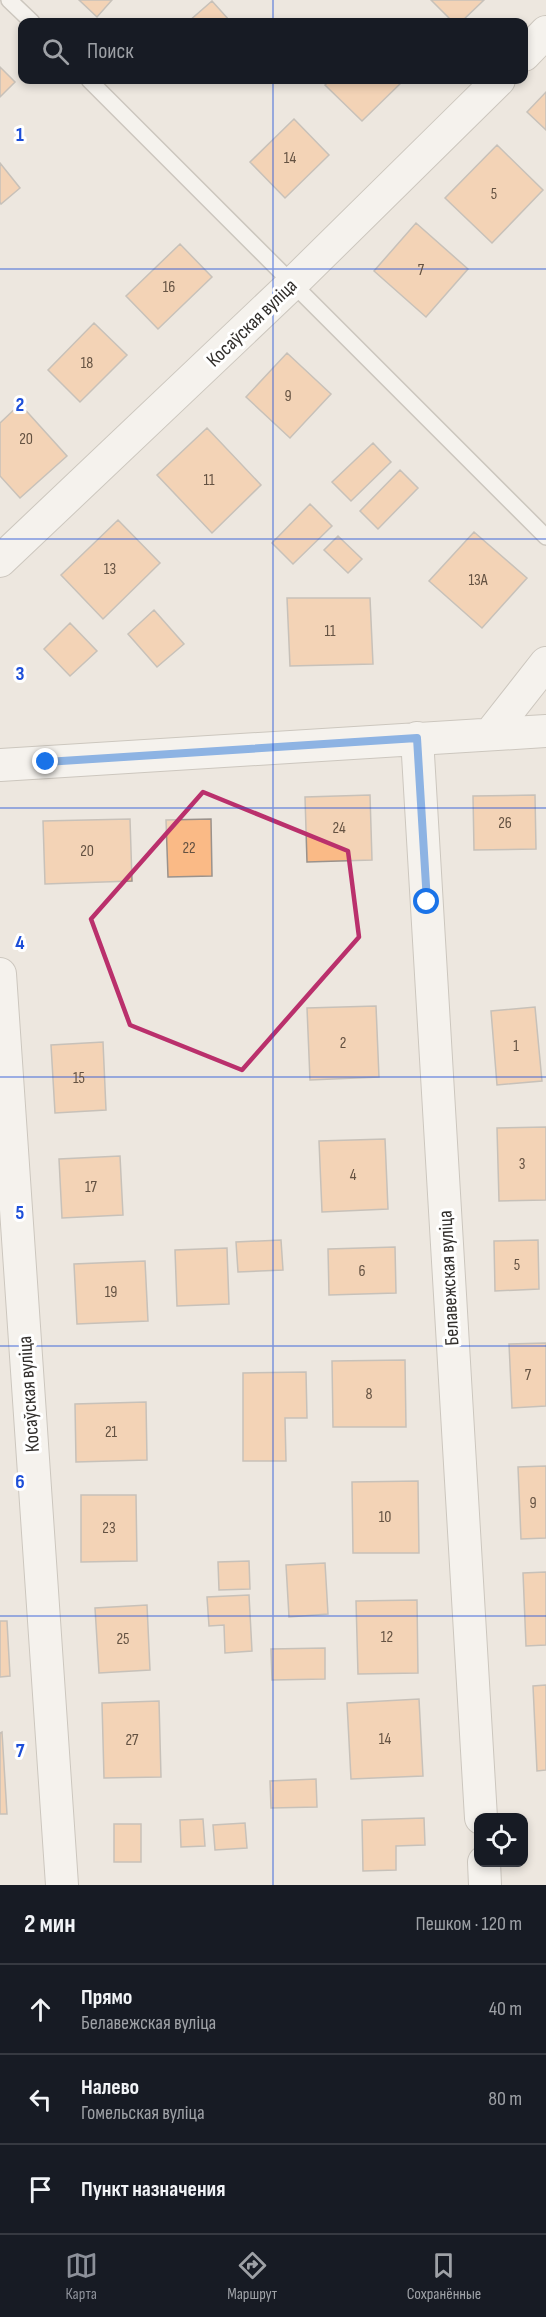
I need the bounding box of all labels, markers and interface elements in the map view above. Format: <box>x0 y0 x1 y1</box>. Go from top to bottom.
search box <box>18 18 528 84</box>
icon: search <box>39 35 72 68</box>
text: Поиск <box>87 38 133 65</box>
text: 1 <box>16 123 24 147</box>
house number: 14 <box>284 149 296 168</box>
house number: 5 <box>491 185 497 204</box>
house number: 7 <box>418 261 425 280</box>
street label: Косаўская вуліца <box>202 274 302 372</box>
house number: 16 <box>163 278 175 297</box>
house number: 18 <box>81 354 93 373</box>
house number: 9 <box>284 387 292 406</box>
text: 2 <box>16 393 24 417</box>
house number: 20 <box>19 430 33 449</box>
house number: 11 <box>203 471 215 490</box>
house number: 13 <box>104 560 116 579</box>
house number: 13А <box>468 571 488 590</box>
house number: 11 <box>324 622 336 641</box>
text: 3 <box>16 662 25 686</box>
route end <box>32 748 58 774</box>
house number: 26 <box>498 814 512 833</box>
house number: 24 <box>332 819 346 838</box>
house number: 22 <box>182 839 196 858</box>
house number: 20 <box>80 842 94 861</box>
route start <box>413 888 439 914</box>
text: 4 <box>15 931 25 955</box>
house number: 2 <box>340 1034 346 1053</box>
house number: 1 <box>513 1037 519 1056</box>
house number: 15 <box>73 1069 85 1088</box>
house number: 3 <box>519 1155 525 1174</box>
house number: 4 <box>350 1166 357 1185</box>
house number: 17 <box>85 1178 98 1197</box>
text: 5 <box>16 1201 25 1225</box>
street label: Белавежская вуліца <box>433 1210 465 1346</box>
house number: 5 <box>514 1256 520 1275</box>
house number: 6 <box>358 1262 366 1281</box>
house number: 19 <box>105 1283 117 1302</box>
street label: Косаўская вуліца <box>13 1335 45 1453</box>
house number: 7 <box>525 1366 532 1385</box>
house number: 8 <box>365 1385 373 1404</box>
house number: 21 <box>105 1423 118 1442</box>
text: 6 <box>15 1470 25 1494</box>
house number: 9 <box>529 1494 537 1513</box>
house number: 10 <box>379 1508 391 1527</box>
house number: 23 <box>102 1519 116 1538</box>
house number: 12 <box>381 1628 393 1647</box>
house number: 25 <box>116 1630 130 1649</box>
house number: 14 <box>379 1730 391 1749</box>
house number: 27 <box>125 1731 139 1750</box>
text: 7 <box>16 1739 25 1763</box>
map controls <box>474 1813 528 1867</box>
button: locate <box>474 1813 528 1867</box>
text: 2 мин <box>24 1909 76 1940</box>
text: Пешком · 120 m <box>416 1912 522 1936</box>
text: Прямо <box>81 1984 132 2011</box>
icon: ahead <box>24 1993 57 2026</box>
text: 40 m <box>489 1997 522 2021</box>
text: Белавежская вуліца <box>81 2011 216 2035</box>
text: Налево <box>81 2074 139 2101</box>
icon: left <box>24 2083 57 2116</box>
text: 80 m <box>488 2087 522 2111</box>
text: Гомельская вуліца <box>81 2101 205 2125</box>
icon: arrive <box>24 2173 57 2206</box>
text: Пункт назначения <box>81 2176 225 2203</box>
tab: Карта <box>65 2249 98 2304</box>
tab: Маршрут <box>227 2249 277 2304</box>
tab: Сохранённые <box>407 2249 481 2304</box>

